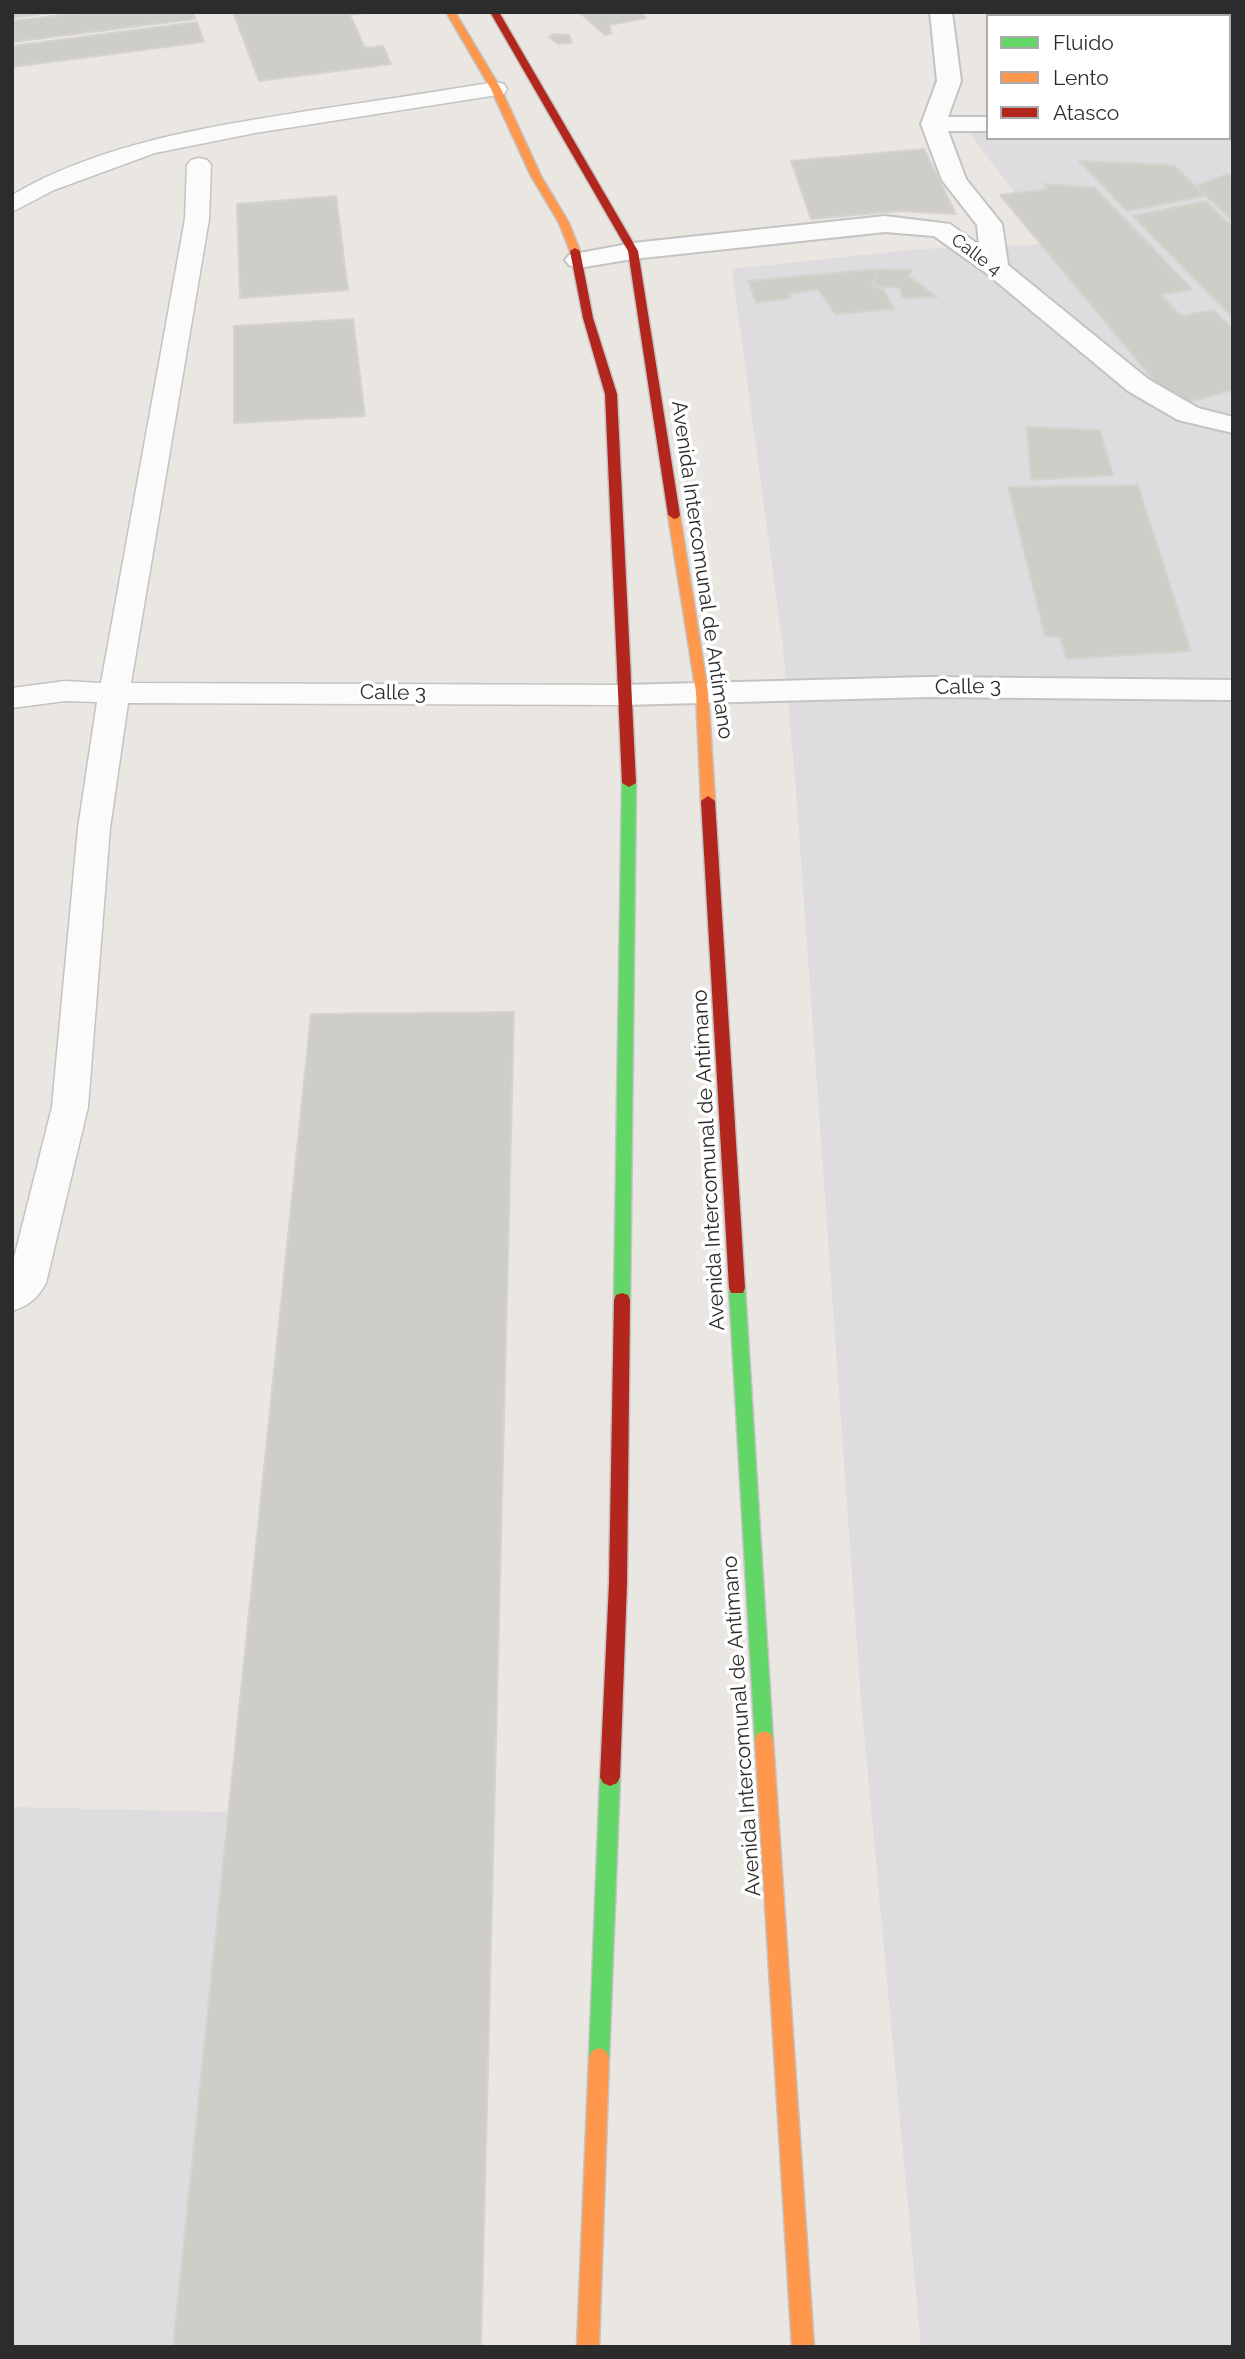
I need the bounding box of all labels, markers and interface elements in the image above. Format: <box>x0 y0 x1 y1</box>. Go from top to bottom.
legend <box>986 14 1231 140</box>
text: Fluido <box>1053 30 1114 55</box>
text: Lento <box>1053 65 1109 90</box>
text: Atasco <box>1053 100 1119 125</box>
street label: Calle 4 <box>947 229 1005 281</box>
street label: Avenida Intercomunal de Antímano <box>666 399 738 741</box>
street label: Calle 3 <box>935 674 1001 700</box>
street label: Calle 3 <box>360 680 426 706</box>
street label: Avenida Intercomunal de Antímano <box>687 989 731 1331</box>
street label: Avenida Intercomunal de Antímano <box>718 1555 766 1897</box>

